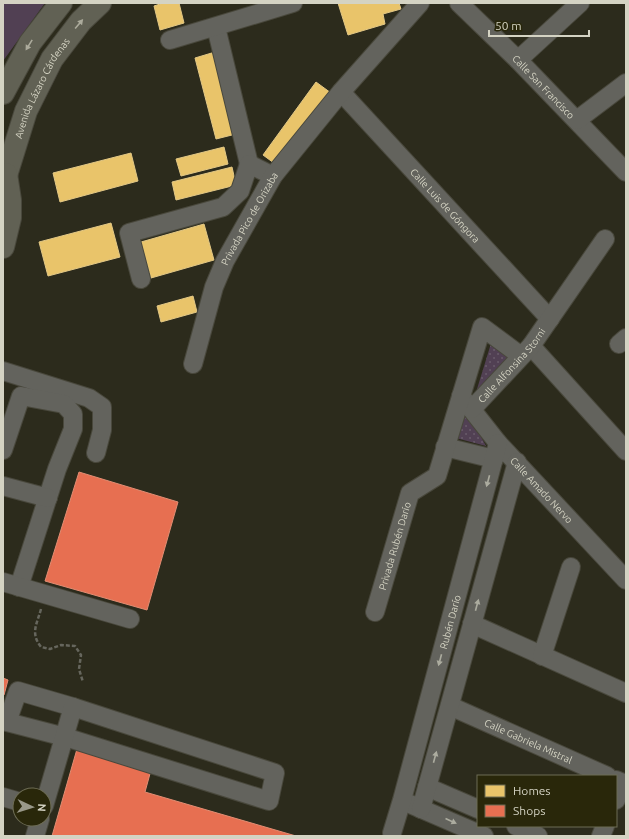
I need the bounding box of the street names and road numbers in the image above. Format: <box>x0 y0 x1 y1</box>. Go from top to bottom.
street label: Avenida Lázaro Cárdenas <box>13 36 72 140</box>
street label: Calle San Francisco <box>510 53 577 121</box>
street label: Calle Luis de Góngora <box>408 166 482 245</box>
street label: Privada Pico de Orizaba <box>219 170 280 267</box>
street label: Calle Alfonsina Storni <box>476 326 548 405</box>
street label: Calle Amado Nervo <box>508 455 575 526</box>
street label: Privada Rubén Darío <box>377 501 413 591</box>
street label: Rubén Darío <box>438 594 463 650</box>
street label: Calle Gabriela Mistral <box>483 717 574 766</box>

